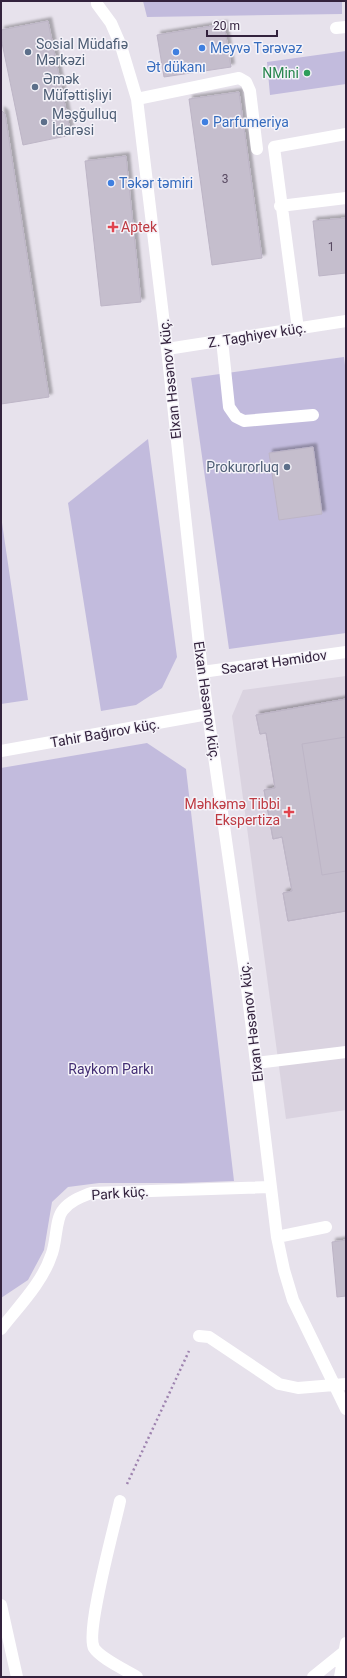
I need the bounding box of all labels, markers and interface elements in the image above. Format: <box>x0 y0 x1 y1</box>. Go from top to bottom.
scale bar <box>207 12 277 38</box>
text: 20 m <box>213 19 240 33</box>
place label: Sosial Müdafiə Mərkəzi <box>36 36 128 68</box>
place label: Meyvə Tərəvəz <box>210 40 302 56</box>
marker: Meyvə Tərəvəz <box>197 43 207 53</box>
marker: Sosial Müdafiə Mərkəzi <box>23 47 33 57</box>
marker: Ət dükanı <box>171 47 181 57</box>
place label: Ət dükanı <box>146 59 206 75</box>
place label: NMini <box>262 65 299 81</box>
marker: NMini <box>302 68 312 78</box>
place label: Əmək Müfəttişliyi <box>43 71 112 103</box>
marker: Əmək Müfəttişliyi <box>30 82 40 92</box>
place label: Məşğulluq İdarəsi <box>52 106 117 138</box>
place label: Parfumeriya <box>213 114 289 130</box>
marker: Məşğulluq İdarəsi <box>39 117 49 127</box>
marker: Parfumeriya <box>200 117 210 127</box>
house number: 3 <box>222 172 228 186</box>
place label: Təkər təmiri <box>119 175 193 191</box>
marker: Təkər təmiri <box>106 178 116 188</box>
place label: Aptek <box>121 219 158 235</box>
marker: Aptek <box>108 222 118 232</box>
house number: 1 <box>328 240 334 254</box>
street label: Elxan Həsənov küç. <box>156 318 184 440</box>
street label: Z. Taghiyev küç. <box>207 319 307 351</box>
place label: Prokurorluq <box>206 459 279 475</box>
marker: Prokurorluq <box>282 462 292 472</box>
street label: Elxan Həsənov küç. <box>191 640 223 762</box>
street label: Səcarət Həmidov <box>220 647 328 677</box>
street label: Tahir Bağırov küç. <box>49 716 161 750</box>
place label: Məhkəmə Tibbi Ekspertiza <box>184 796 280 828</box>
marker: Məhkəmə Tibbi Ekspertiza <box>283 806 295 818</box>
street label: Elxan Həsənov küç. <box>236 961 266 1083</box>
park label: Raykom Parkı <box>68 1061 154 1077</box>
street label: Park küç. <box>91 1183 149 1203</box>

